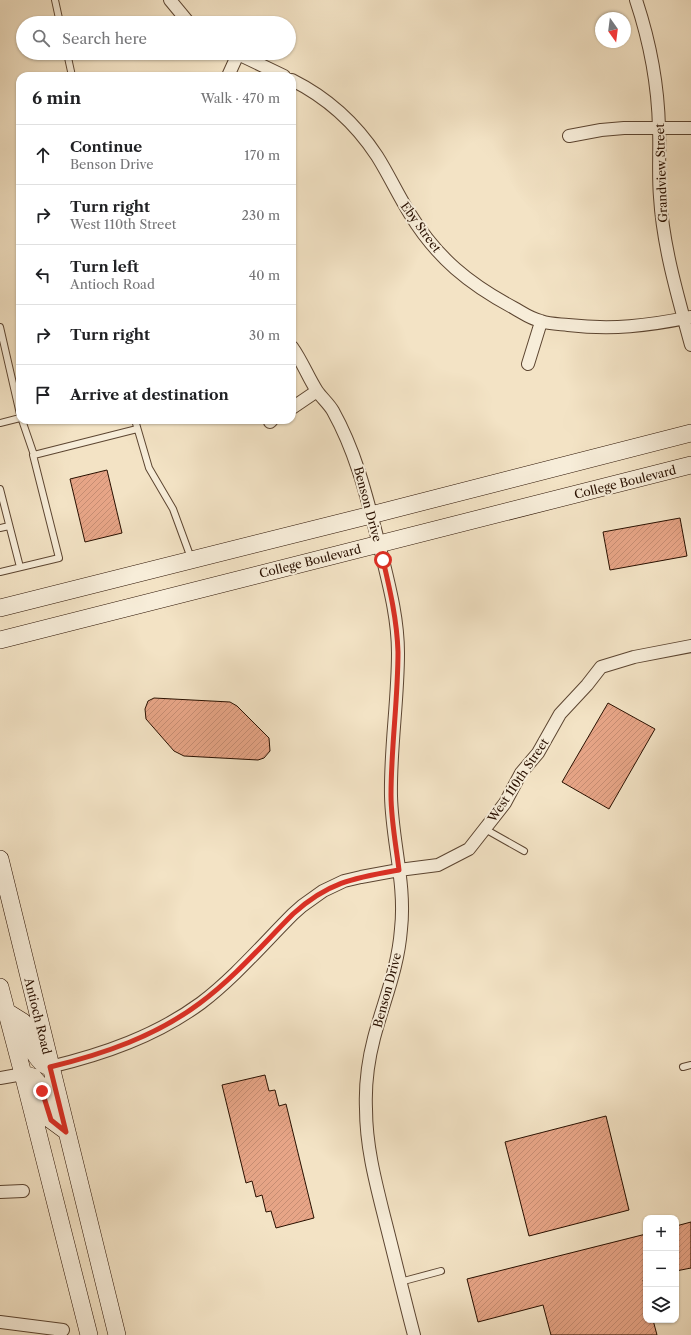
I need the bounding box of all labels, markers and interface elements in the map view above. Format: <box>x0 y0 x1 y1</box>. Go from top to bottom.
north arrow <box>595 12 631 48</box>
search box <box>16 16 296 60</box>
icon: search <box>30 27 52 49</box>
text: Search here <box>62 29 147 48</box>
text: 6 min <box>32 88 81 108</box>
text: Walk · 470 m <box>201 90 280 106</box>
street label: Grandview Street <box>652 122 670 223</box>
text: Continue <box>70 137 142 156</box>
icon: ahead <box>32 144 54 166</box>
text: 170 m <box>244 147 280 163</box>
text: Benson Drive <box>70 156 154 172</box>
text: Turn right <box>70 197 150 216</box>
street label: Eby Street <box>398 199 445 256</box>
icon: right <box>32 204 54 226</box>
text: 230 m <box>242 207 280 223</box>
text: West 110th Street <box>70 216 176 232</box>
text: Turn left <box>70 257 139 276</box>
icon: left <box>32 264 54 286</box>
text: 40 m <box>249 267 280 283</box>
text: Antioch Road <box>70 276 155 292</box>
icon: right <box>32 324 54 346</box>
text: Turn right <box>70 325 150 344</box>
text: 30 m <box>249 327 280 343</box>
icon: arrive <box>32 384 54 406</box>
text: Arrive at destination <box>70 385 229 404</box>
street label: College Boulevard <box>572 462 678 502</box>
street label: Benson Drive <box>351 465 385 543</box>
street label: College Boulevard <box>257 541 363 581</box>
route start <box>374 551 392 569</box>
street label: West 110th Street <box>484 735 552 826</box>
street label: Benson Drive <box>370 951 404 1029</box>
street label: Antioch Road <box>21 975 55 1056</box>
route end <box>33 1082 51 1100</box>
map controls <box>643 1215 679 1323</box>
button: + <box>643 1215 679 1251</box>
button: − <box>643 1251 679 1287</box>
button: layers <box>643 1287 679 1323</box>

